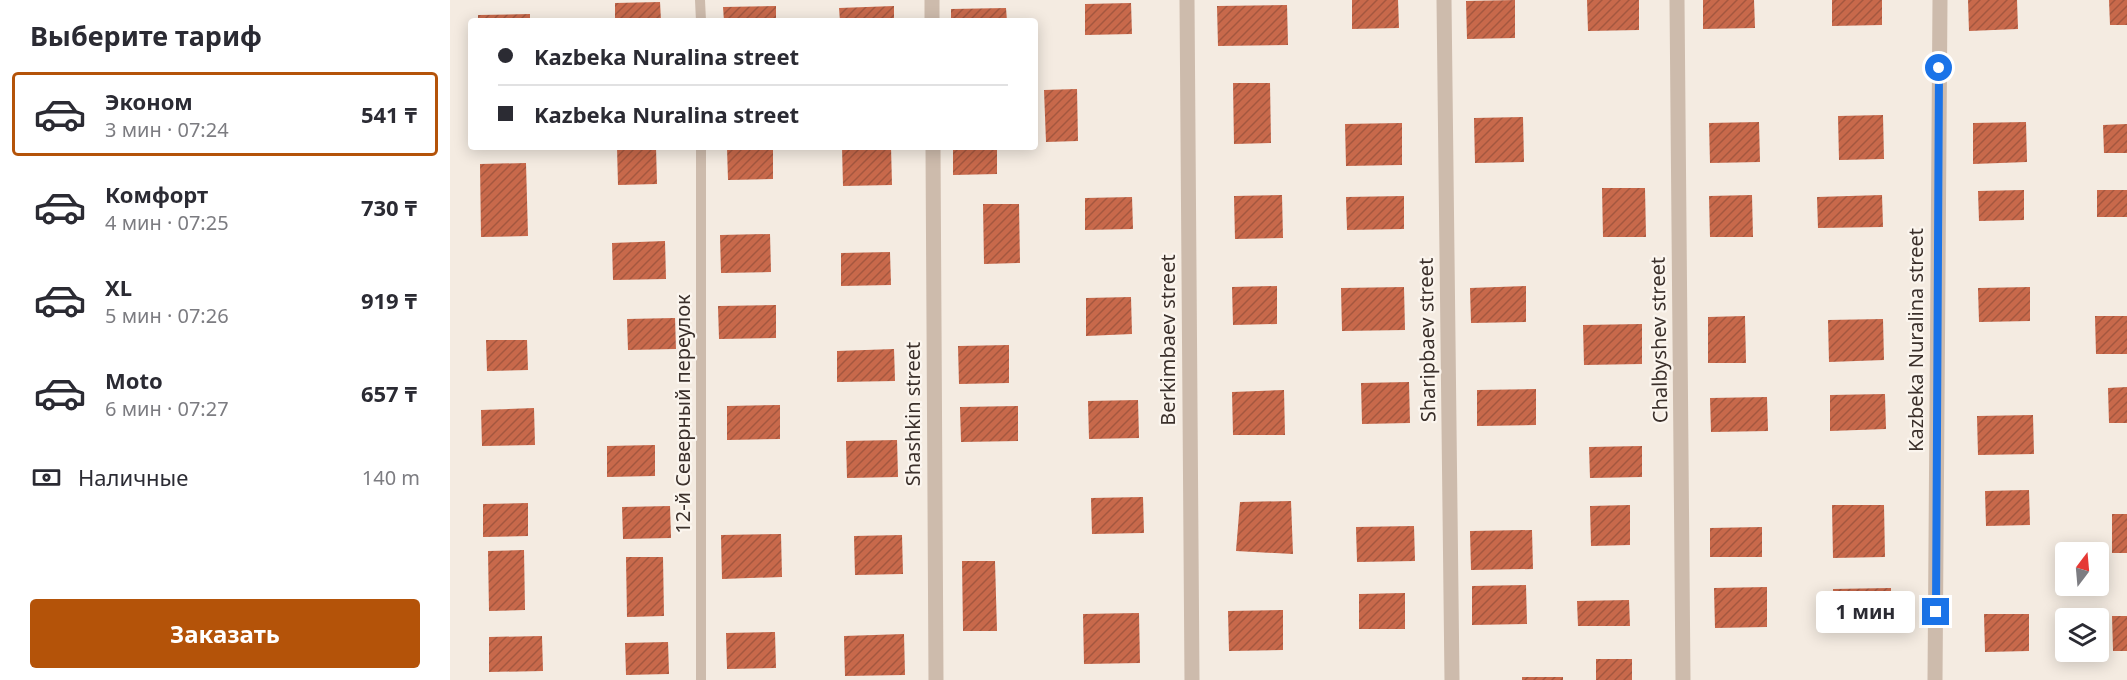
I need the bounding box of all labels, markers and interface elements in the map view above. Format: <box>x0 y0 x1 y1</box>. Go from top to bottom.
text: Выберите тариф <box>30 17 262 54</box>
text: Kazbeka Nuralina street <box>534 41 799 71</box>
route start <box>1925 54 1952 81</box>
text: Эконом <box>105 86 193 116</box>
icon: car <box>33 87 87 141</box>
text: 541 ₸ <box>361 99 417 129</box>
text: Kazbeka Nuralina street <box>534 99 799 129</box>
text: 3 мин · 07:24 <box>105 116 229 143</box>
text: Комфорт <box>105 179 208 209</box>
icon: car <box>33 180 87 234</box>
text: 730 ₸ <box>361 192 417 222</box>
text: 4 мин · 07:25 <box>105 209 229 236</box>
street label: Kazbeka Nuralina street <box>1902 228 1929 452</box>
street label: Berkimbaev street <box>1154 254 1181 426</box>
street label: Chalbyshev street <box>1644 257 1673 423</box>
street label: Sharipbaev street <box>1412 258 1441 422</box>
text: XL <box>105 272 132 302</box>
icon: car <box>33 273 87 327</box>
text: 919 ₸ <box>361 285 417 315</box>
street label: 12-й Северный переулок <box>669 294 696 534</box>
text: 5 мин · 07:26 <box>105 302 229 329</box>
street label: Shashkin street <box>899 342 926 486</box>
text: Moto <box>105 365 163 395</box>
icon: car <box>33 366 87 420</box>
text: 657 ₸ <box>361 378 417 408</box>
text: 6 мин · 07:27 <box>105 395 229 422</box>
icon: cash <box>30 461 63 494</box>
text: Наличные <box>78 462 188 492</box>
text: 140 m <box>362 464 420 491</box>
north arrow <box>2055 542 2109 596</box>
map controls <box>2055 542 2109 662</box>
callout: 1 мин <box>1816 591 1915 633</box>
text: 1 мин <box>1836 598 1895 625</box>
route end <box>1922 598 1949 625</box>
button: Заказать <box>30 599 420 668</box>
button: layers <box>2055 608 2109 662</box>

